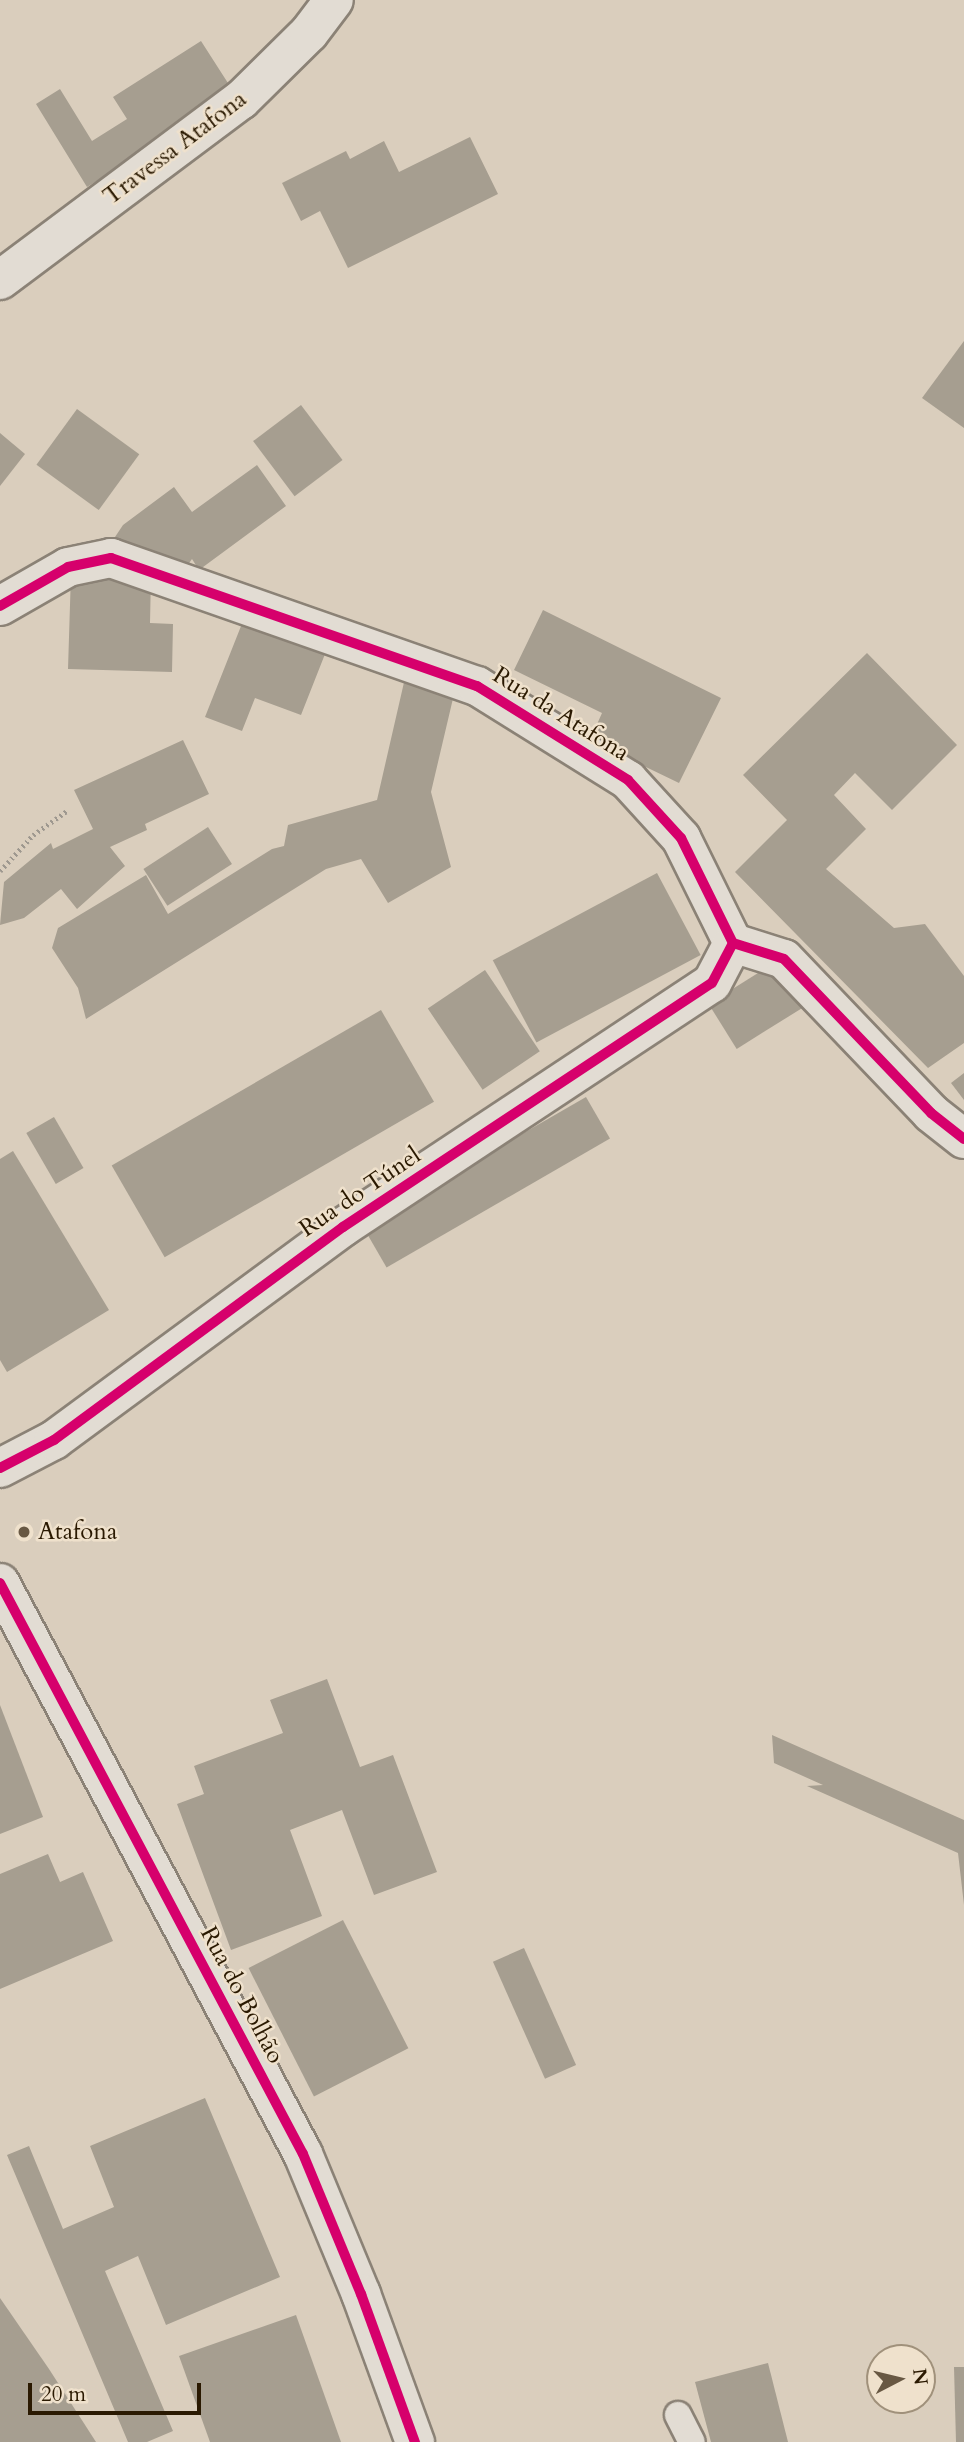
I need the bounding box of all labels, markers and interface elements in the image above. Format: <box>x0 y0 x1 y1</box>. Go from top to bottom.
street label: Travessa Atafona <box>98 85 252 211</box>
street label: Rua da Atafona <box>487 661 635 767</box>
street label: Rua do Túnel <box>294 1141 426 1243</box>
place label: Atafona <box>38 1518 117 1546</box>
marker: Atafona <box>16 1524 32 1540</box>
street label: Rua do Bolhão <box>194 1922 290 2068</box>
north arrow <box>866 2344 936 2414</box>
text: N <box>906 2367 934 2386</box>
scale bar <box>32 2368 205 2412</box>
text: 20 m <box>41 2380 86 2409</box>

